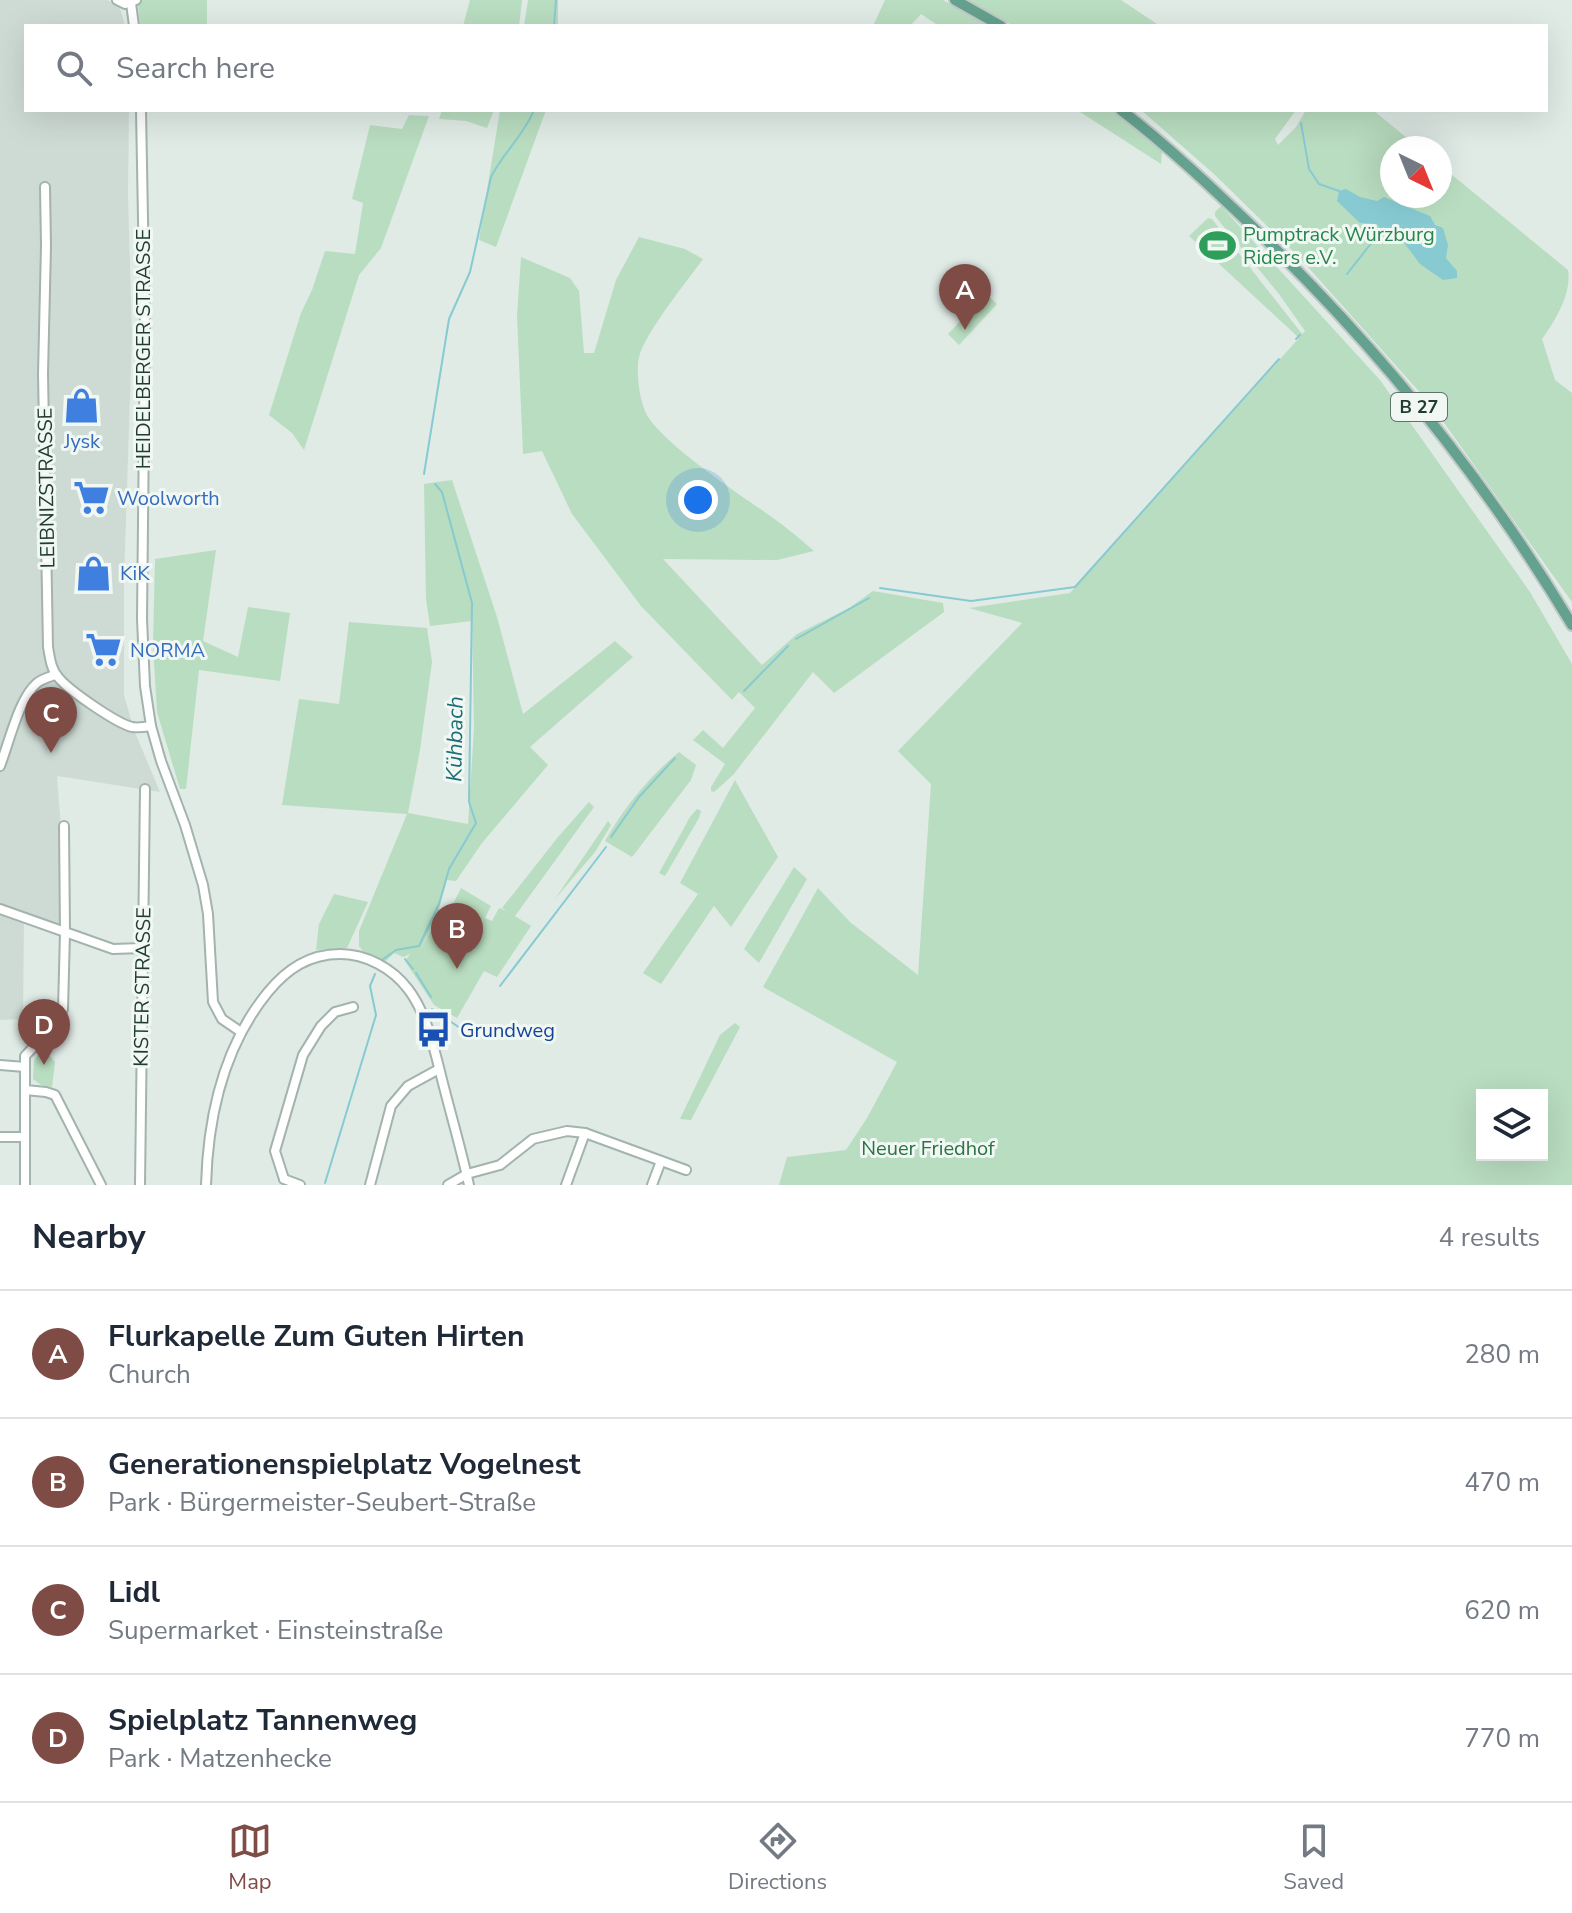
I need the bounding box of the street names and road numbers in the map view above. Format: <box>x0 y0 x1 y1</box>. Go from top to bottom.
street label: HEIDELBERGER STRASSE <box>130 229 157 469</box>
road number: B 27 <box>1391 393 1447 421</box>
street label: LEIBNIZSTRASSE <box>32 407 61 569</box>
street label: KISTER STRASSE <box>128 907 157 1067</box>

